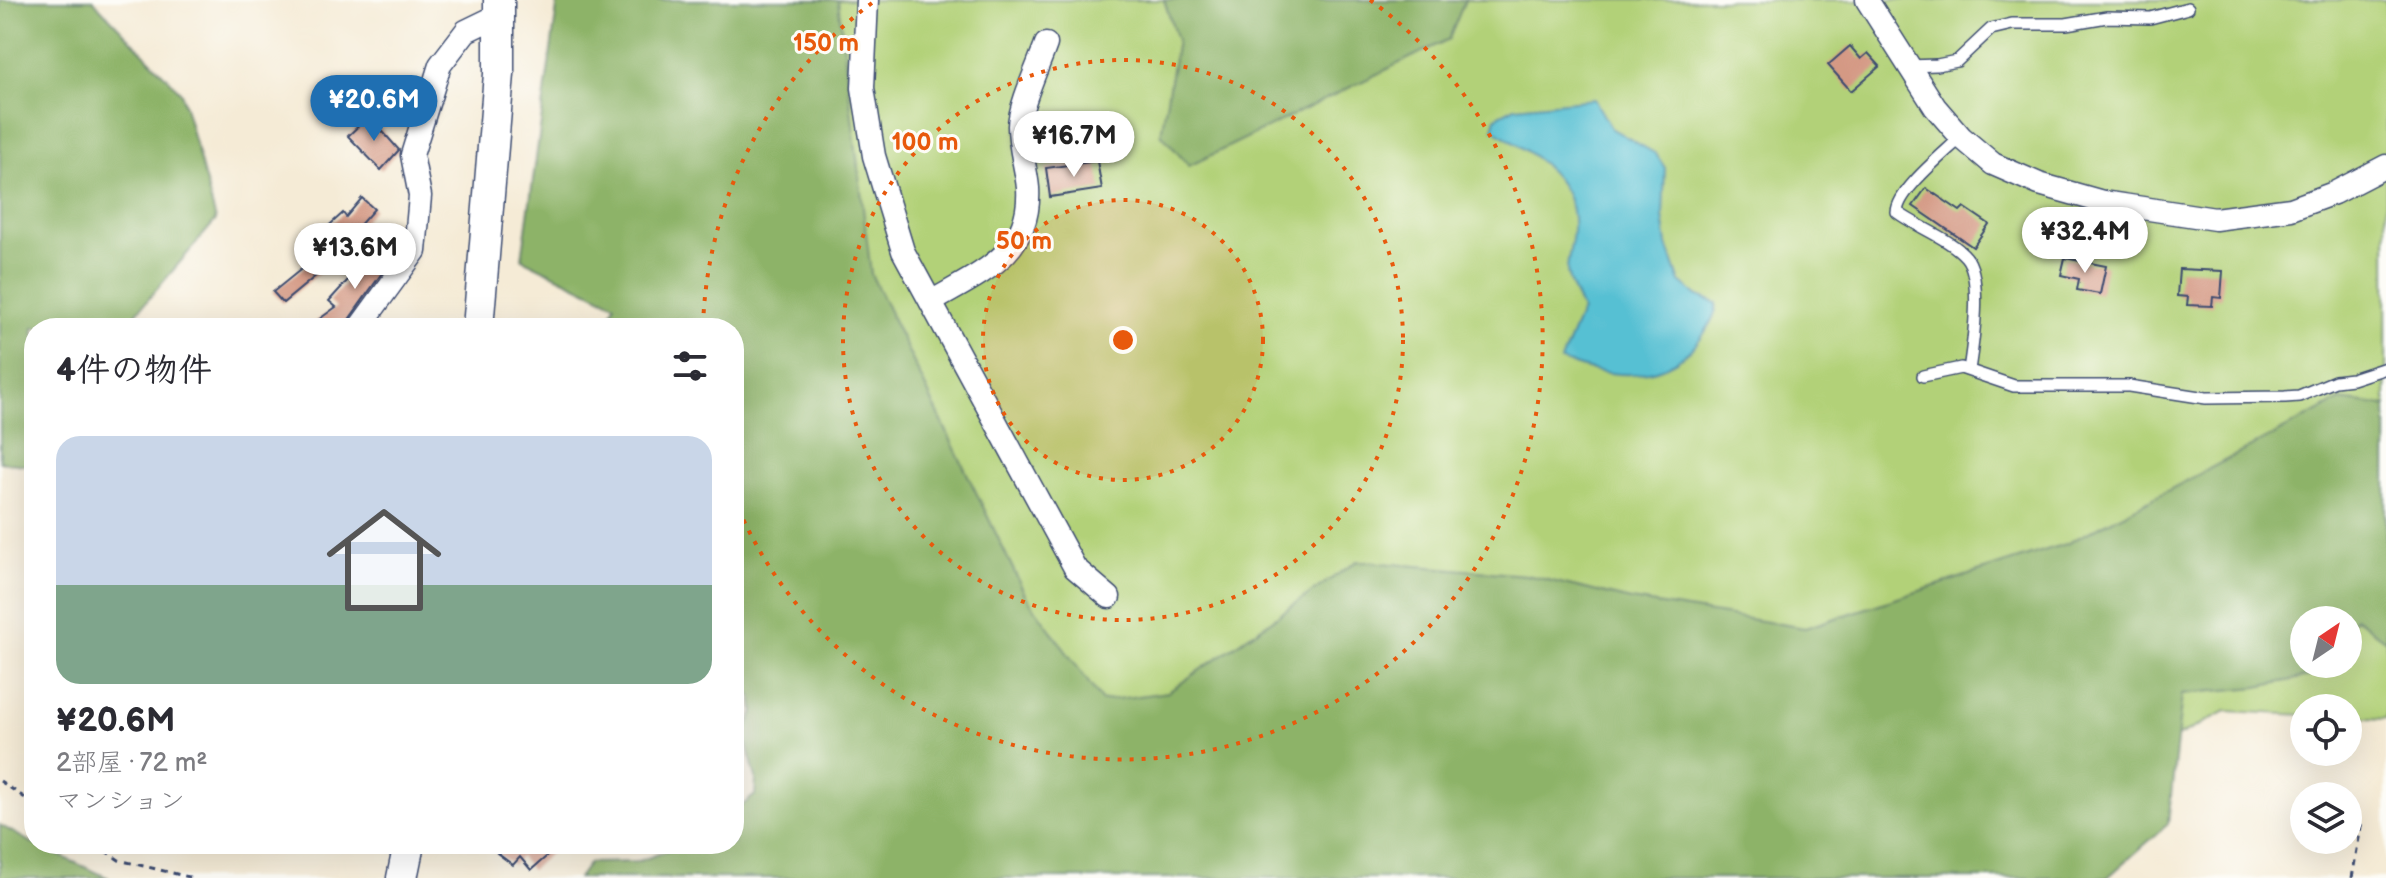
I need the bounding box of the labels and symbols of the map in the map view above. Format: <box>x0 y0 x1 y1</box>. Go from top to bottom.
text: 150 m <box>793 29 859 58</box>
pin: ¥20.6M <box>309 75 439 143</box>
pin: ¥16.7M <box>1009 111 1139 179</box>
text: 100 m <box>892 128 958 157</box>
pin: ¥32.4M <box>2020 207 2150 275</box>
pin: ¥13.6M <box>290 223 420 291</box>
text: 50 m <box>996 227 1052 256</box>
centre of rings <box>1109 326 1137 354</box>
north arrow <box>2290 606 2362 678</box>

